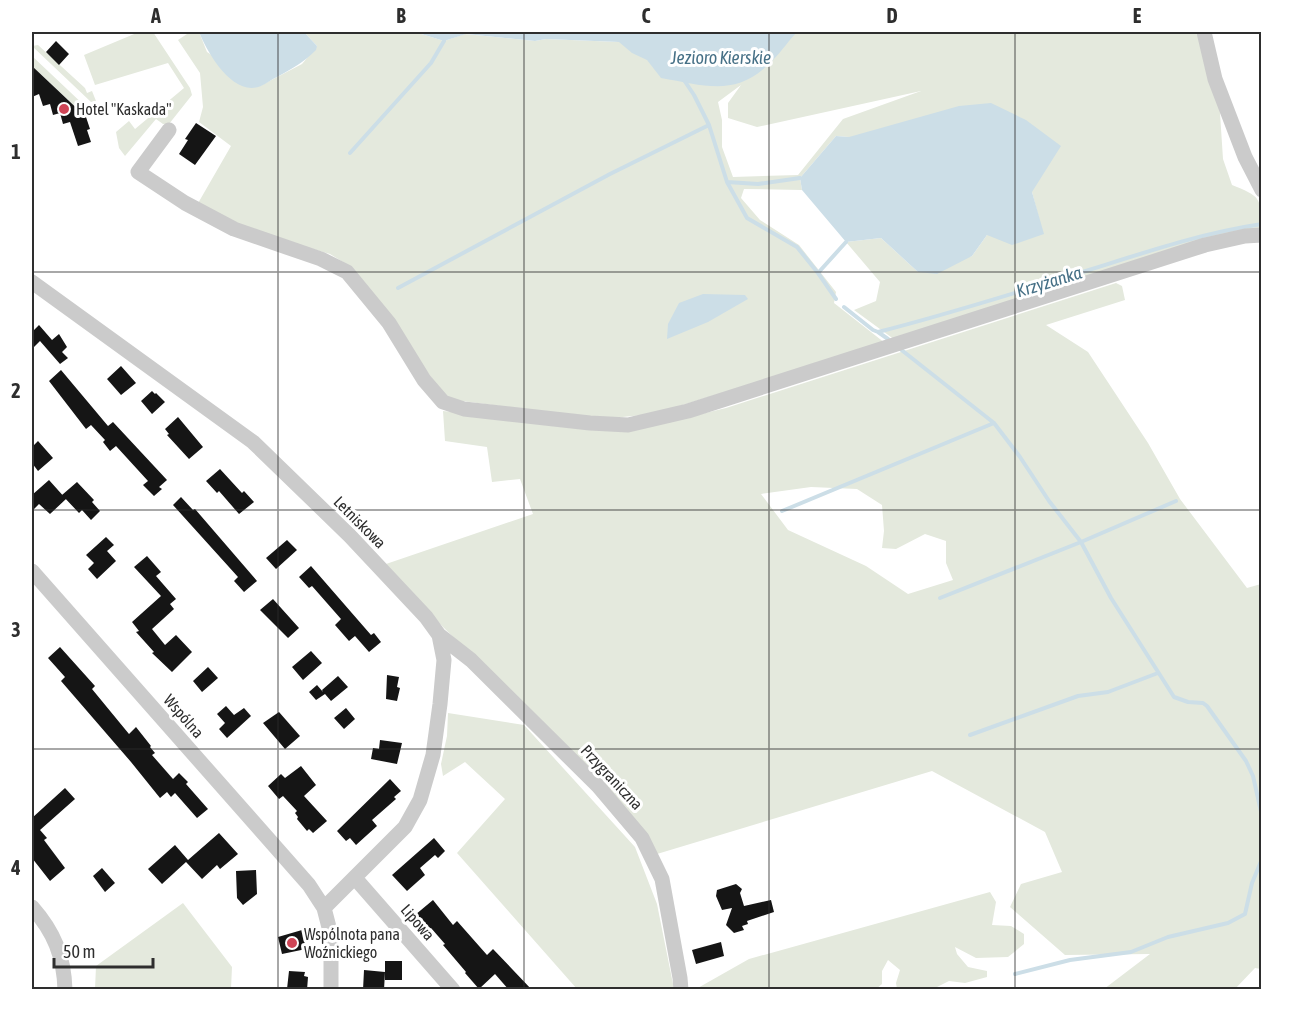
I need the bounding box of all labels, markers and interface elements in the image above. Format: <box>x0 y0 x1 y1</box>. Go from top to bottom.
text: A <box>150 4 161 27</box>
text: B <box>396 4 406 27</box>
text: C <box>642 4 651 27</box>
text: D <box>886 4 898 27</box>
text: E <box>1133 4 1142 27</box>
water label: Jezioro Kierskie <box>670 47 771 68</box>
place label: Hotel "Kaskada" <box>76 100 172 118</box>
marker: Hotel "Kaskada" <box>57 102 71 116</box>
text: 1 <box>11 140 21 163</box>
water label: Krzyżanka <box>1014 261 1085 301</box>
text: 2 <box>11 379 21 402</box>
street label: Letniskowa <box>330 492 390 552</box>
text: 3 <box>11 618 21 641</box>
street label: Wspólna <box>160 691 208 742</box>
street label: Przygraniczna <box>577 741 647 814</box>
text: 4 <box>10 856 21 879</box>
street label: Lipowa <box>397 900 438 944</box>
place label: Wspólnota pana Woźnickiego <box>304 925 400 962</box>
scale bar <box>54 931 153 969</box>
marker: Wspólnota pana Woźnickiego <box>285 936 299 950</box>
text: 50 m <box>63 941 95 962</box>

